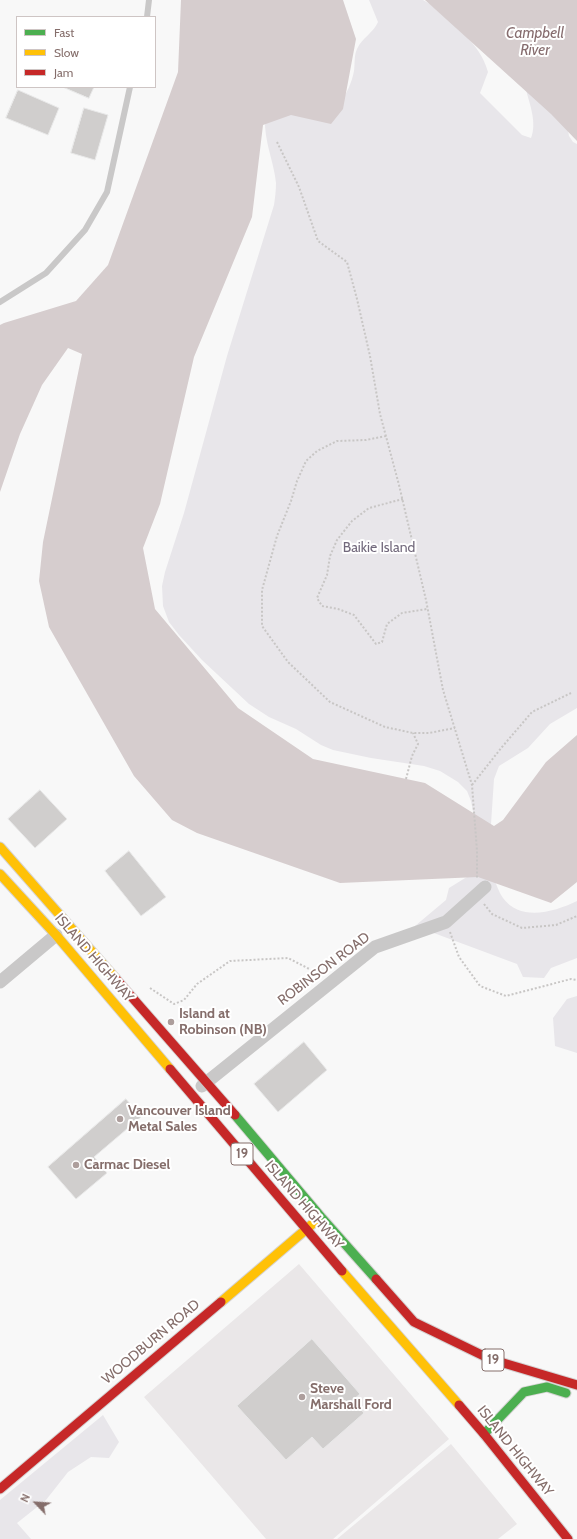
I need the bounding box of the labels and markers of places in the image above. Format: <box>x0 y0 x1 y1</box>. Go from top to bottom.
place label: Island at Robinson (NB) <box>179 1006 267 1038</box>
marker: Island at Robinson (NB) <box>166 1017 176 1027</box>
place label: Vancouver Island Metal Sales <box>128 1103 231 1136</box>
marker: Vancouver Island Metal Sales <box>115 1114 125 1124</box>
place label: Carmac Diesel <box>84 1157 170 1173</box>
marker: Carmac Diesel <box>71 1160 81 1170</box>
place label: Steve Marshall Ford <box>310 1381 392 1414</box>
marker: Steve Marshall Ford <box>297 1392 307 1402</box>

